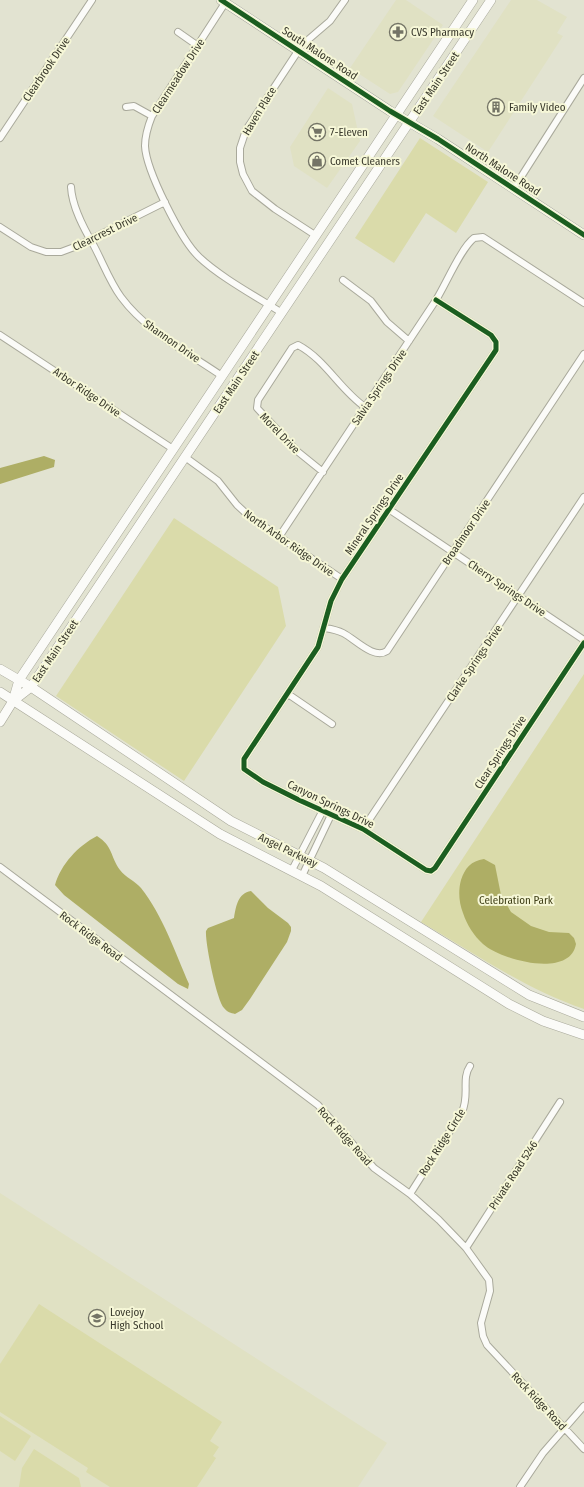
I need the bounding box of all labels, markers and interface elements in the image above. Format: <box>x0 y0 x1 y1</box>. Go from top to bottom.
pharmacy icon: CVS Pharmacy <box>388 22 408 42</box>
street label: South Malone Road <box>280 24 360 83</box>
place label: CVS Pharmacy <box>411 26 474 39</box>
street label: Clearbrook Drive <box>20 35 73 104</box>
street label: Clearmeadow Drive <box>149 36 208 116</box>
street label: East Main Street <box>411 49 462 117</box>
street label: Haven Place <box>240 85 279 138</box>
building icon: Family Video <box>486 97 506 117</box>
place label: Family Video <box>509 101 566 114</box>
supermarket icon: 7-Eleven <box>307 122 327 142</box>
place label: 7-Eleven <box>330 126 368 139</box>
street label: North Malone Road <box>463 140 543 198</box>
shop icon: Comet Cleaners <box>307 151 327 171</box>
place label: Comet Cleaners <box>330 155 400 168</box>
street label: Clearcrest Drive <box>71 211 140 254</box>
street label: Shannon Drive <box>141 317 202 366</box>
street label: Salvia Springs Drive <box>349 347 410 428</box>
street label: East Main Street <box>211 348 262 416</box>
street label: Arbor Ridge Drive <box>50 365 123 420</box>
street label: Morel Drive <box>257 410 302 456</box>
street label: Mineral Springs Drive <box>342 471 406 557</box>
street label: Broadmoor Drive <box>440 497 493 568</box>
street label: North Arbor Ridge Drive <box>241 507 336 579</box>
street label: Cherry Springs Drive <box>465 558 548 619</box>
street label: East Main Street <box>30 617 81 685</box>
street label: Clarke Springs Drive <box>444 622 505 704</box>
street label: Clear Springs Drive <box>472 713 529 791</box>
street label: Canyon Springs Drive <box>285 778 376 831</box>
street label: Angel Parkway <box>256 831 320 870</box>
park label: Celebration Park <box>479 894 554 907</box>
street label: Rock Ridge Road <box>57 909 124 964</box>
street label: Rock Ridge Road <box>315 1104 374 1168</box>
street label: Rock Ridge Circle <box>417 1106 468 1178</box>
street label: Private Road 5246 <box>486 1138 541 1212</box>
place label: Lovejoy High School <box>110 1306 164 1332</box>
school or university icon: Lovejoy High School <box>87 1308 107 1328</box>
street label: Rock Ridge Road <box>508 1370 569 1433</box>

